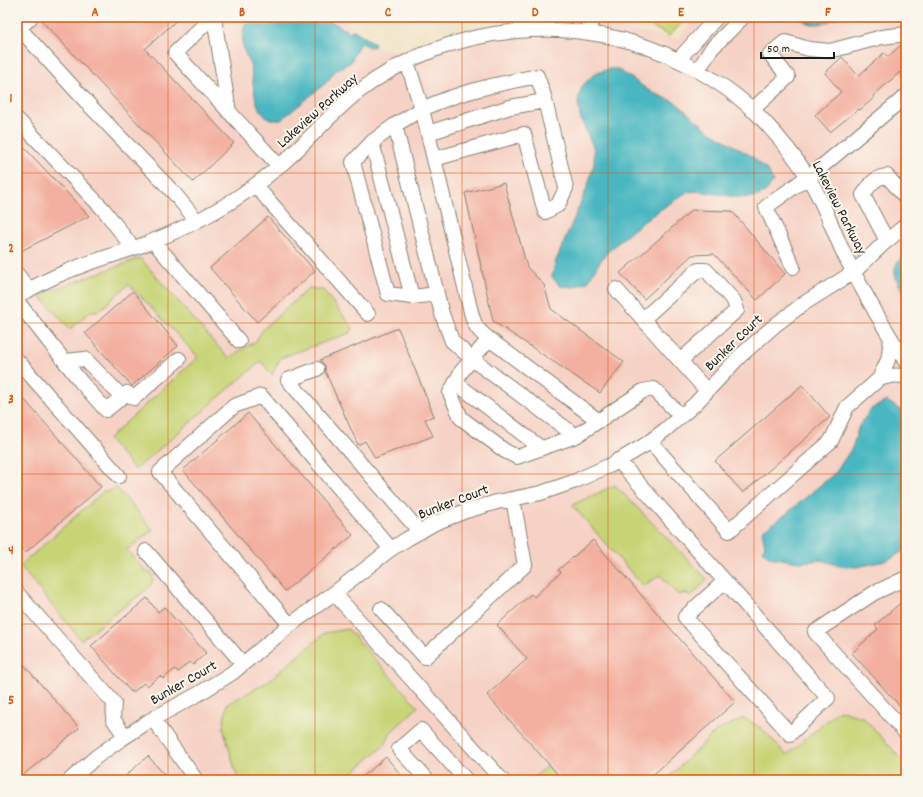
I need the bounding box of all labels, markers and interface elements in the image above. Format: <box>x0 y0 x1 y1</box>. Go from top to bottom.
text: A <box>91 4 99 23</box>
text: B <box>239 4 245 23</box>
text: C <box>385 4 392 23</box>
text: D <box>532 4 539 23</box>
text: E <box>678 4 685 23</box>
text: F <box>825 4 831 23</box>
scale bar <box>761 34 834 60</box>
text: 50 m <box>767 41 790 58</box>
street label: Lakeview Parkway <box>273 68 365 154</box>
text: 1 <box>10 90 13 109</box>
street label: Lakeview Parkway <box>805 157 872 260</box>
text: 2 <box>8 240 14 259</box>
street label: Bunker Court <box>700 310 769 377</box>
text: 3 <box>8 391 14 410</box>
street label: Bunker Court <box>415 479 493 526</box>
text: 4 <box>8 542 14 561</box>
street label: Bunker Court <box>146 655 222 712</box>
text: 5 <box>8 692 14 711</box>

